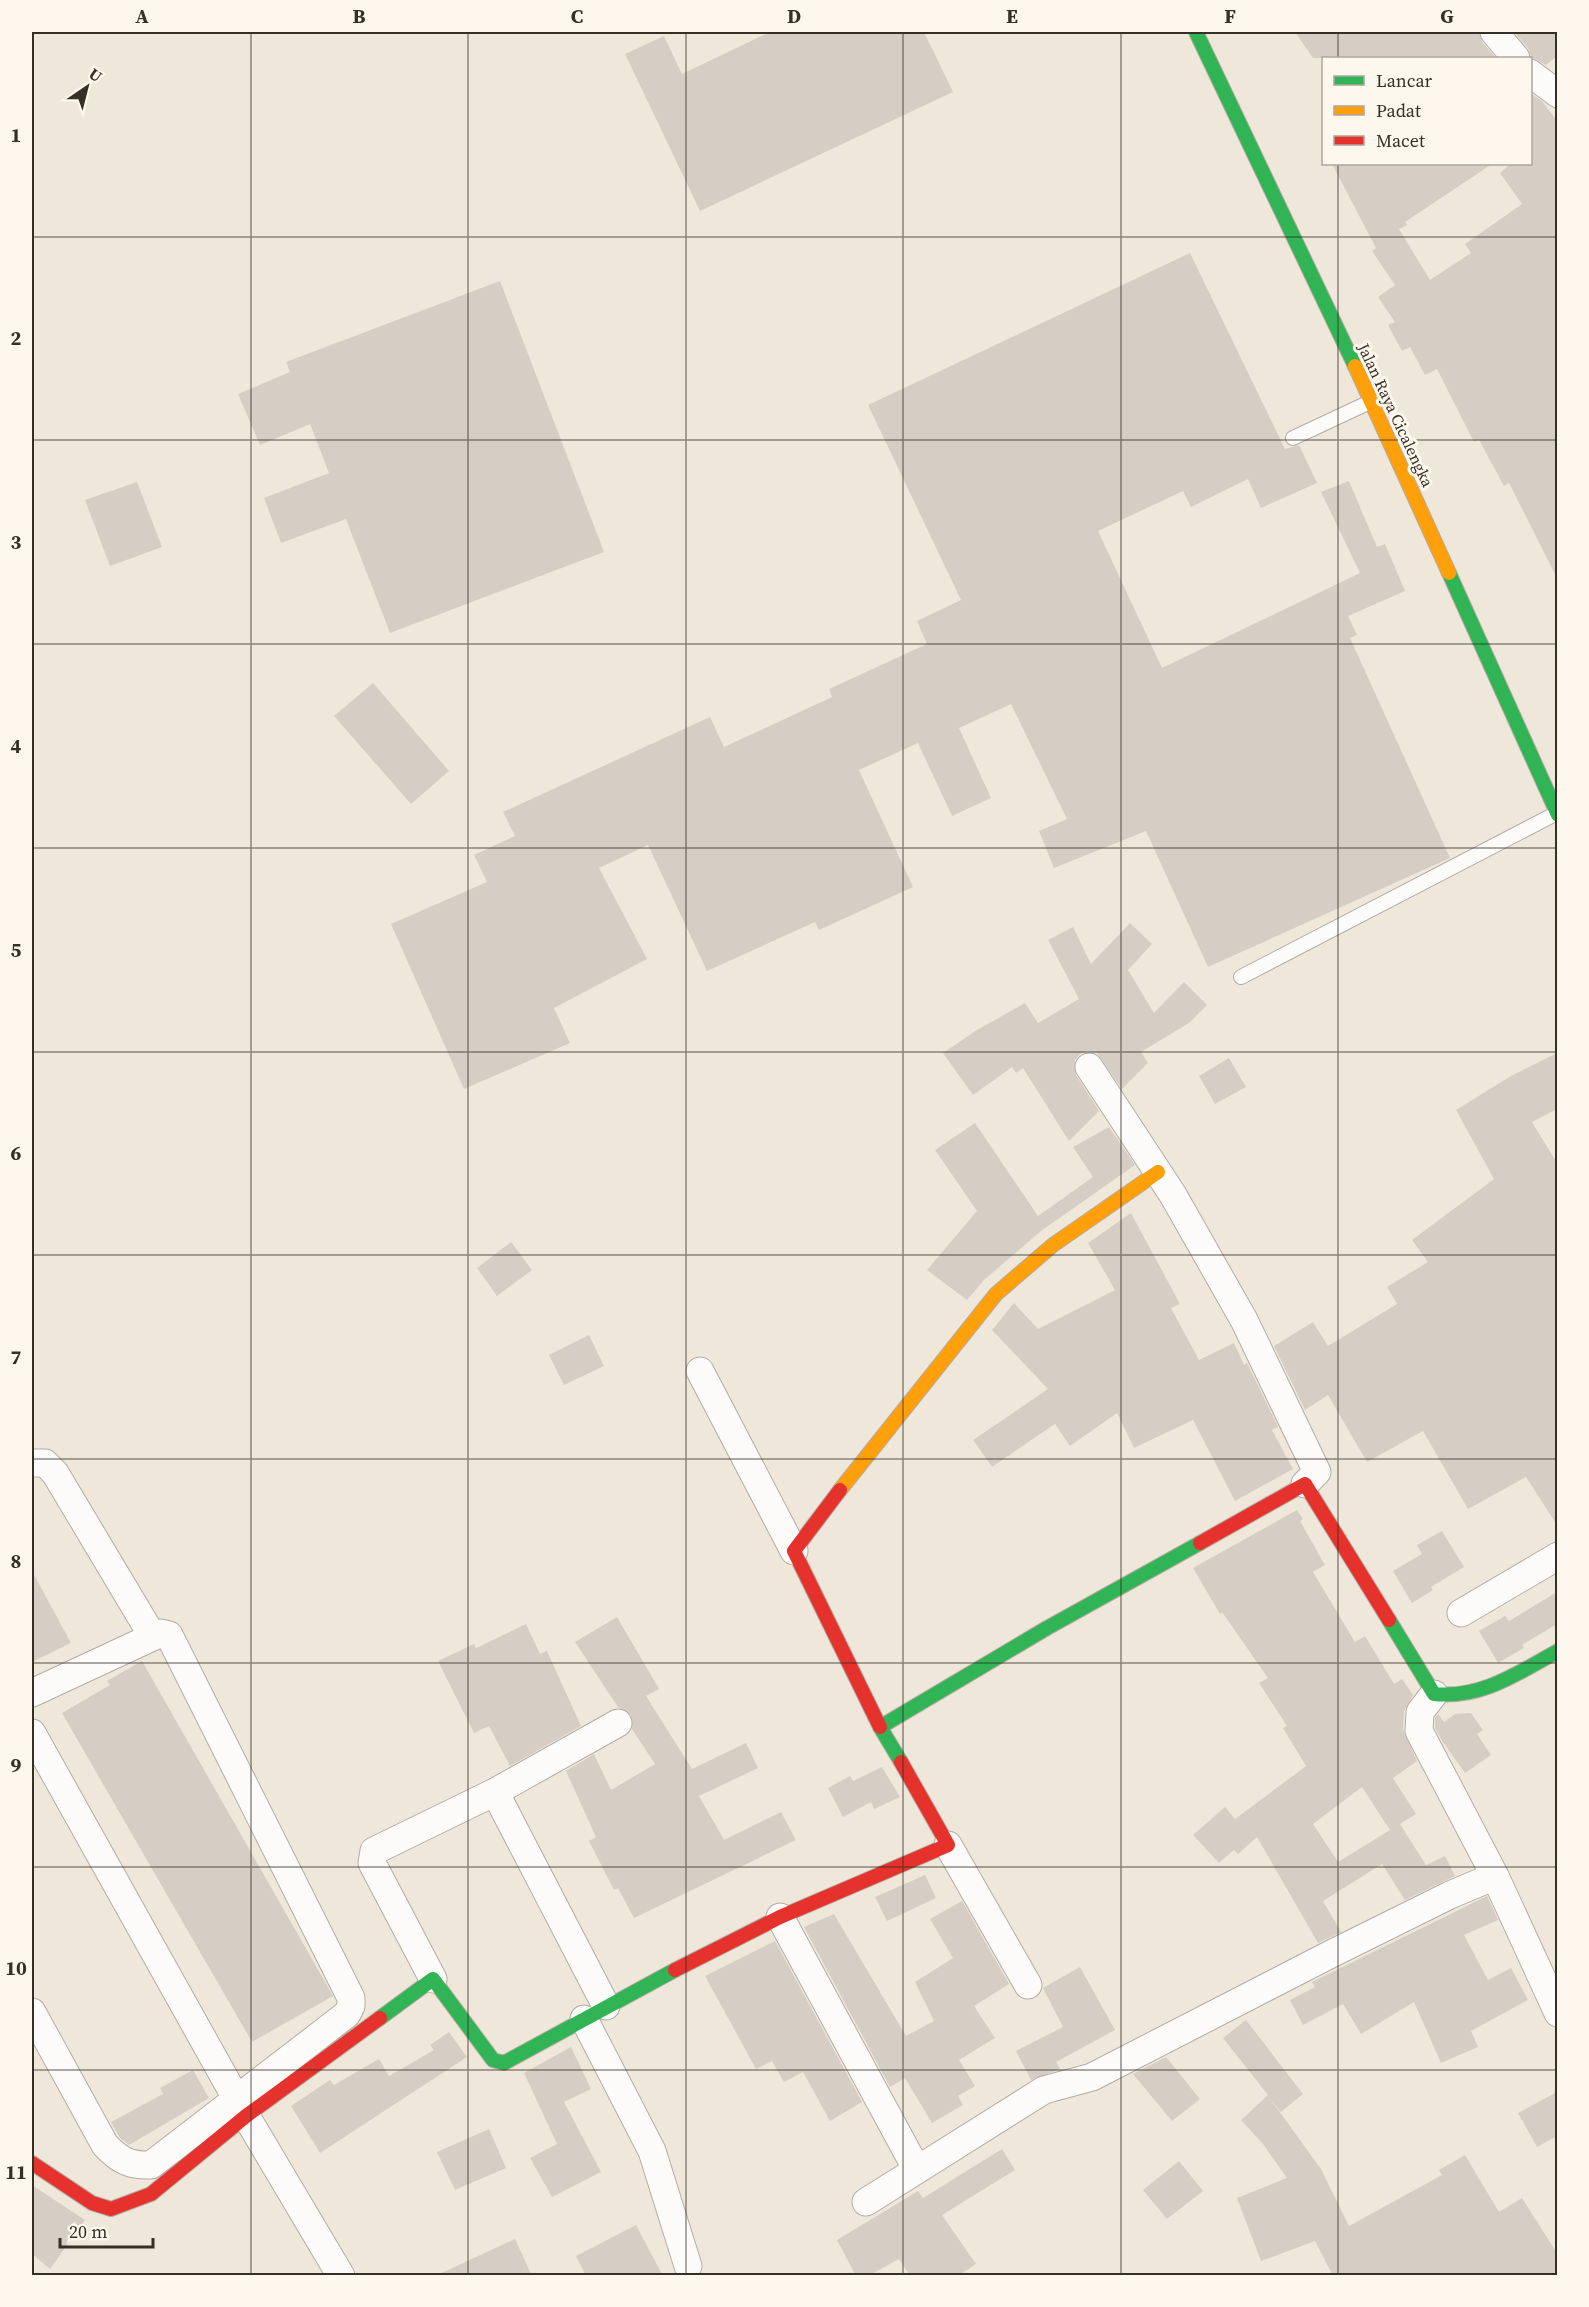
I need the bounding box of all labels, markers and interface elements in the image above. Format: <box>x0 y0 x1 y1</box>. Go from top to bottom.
text: A <box>135 2 149 30</box>
text: B <box>352 2 366 30</box>
text: C <box>571 2 583 30</box>
text: D <box>787 2 801 30</box>
text: E <box>1006 2 1018 30</box>
text: F <box>1224 2 1236 30</box>
text: G <box>1440 2 1454 30</box>
north arrow <box>57 57 117 117</box>
legend <box>1322 57 1532 165</box>
text: U <box>85 62 107 87</box>
text: Lancar <box>1376 68 1433 93</box>
text: Padat <box>1376 98 1421 123</box>
text: 1 <box>11 121 21 149</box>
text: Macet <box>1376 128 1425 153</box>
text: 2 <box>11 324 22 352</box>
street label: Jalan Raya Cicalengka <box>1353 339 1439 491</box>
text: 3 <box>11 528 22 556</box>
text: 4 <box>11 732 22 760</box>
text: 5 <box>11 936 22 964</box>
text: 6 <box>11 1139 22 1167</box>
text: 7 <box>11 1343 22 1371</box>
text: 8 <box>11 1547 21 1575</box>
text: 9 <box>11 1751 22 1779</box>
text: 10 <box>5 1954 27 1982</box>
text: 11 <box>5 2158 27 2186</box>
scale bar <box>60 2211 153 2249</box>
text: 20 m <box>69 2219 107 2244</box>

